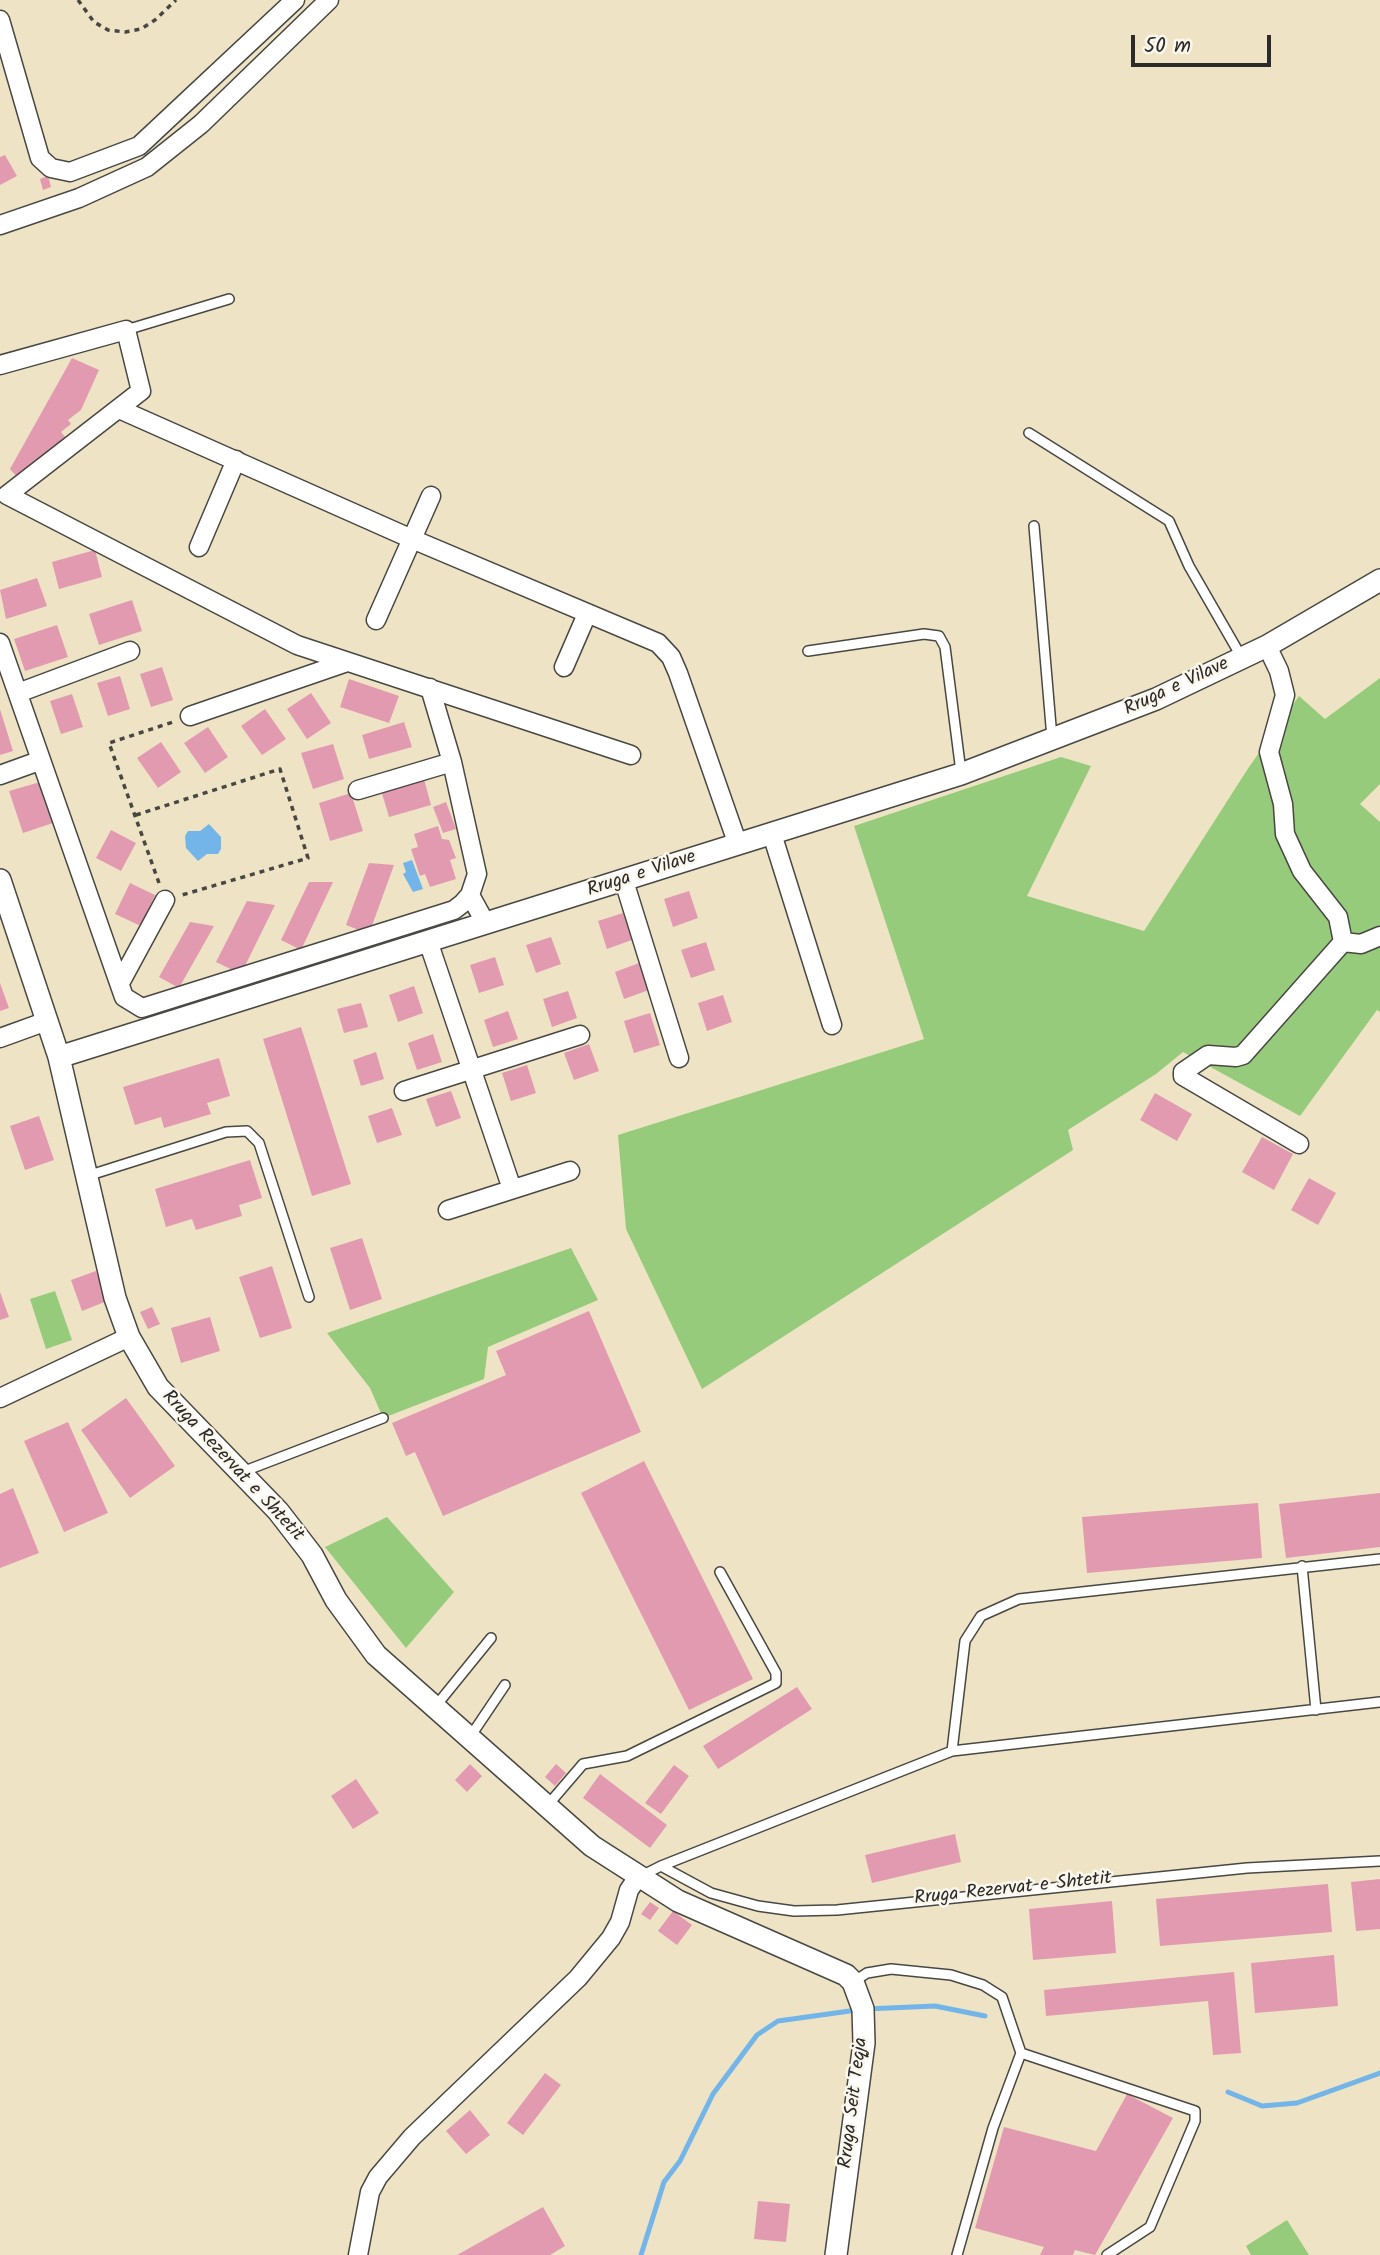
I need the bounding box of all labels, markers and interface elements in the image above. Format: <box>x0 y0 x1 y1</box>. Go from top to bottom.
scale bar <box>1135 21 1275 65</box>
text: 50 m <box>1144 30 1191 63</box>
street label: Rruga e Vilave <box>1121 654 1233 722</box>
street label: Rruga e Vilave <box>585 847 699 903</box>
street label: Rruga Rezervat e Shtetit <box>156 1387 308 1547</box>
street label: Rruga Rezervat e Shtetit <box>913 1868 1113 1912</box>
street label: Rruga Seit Teqja <box>836 2036 874 2170</box>

